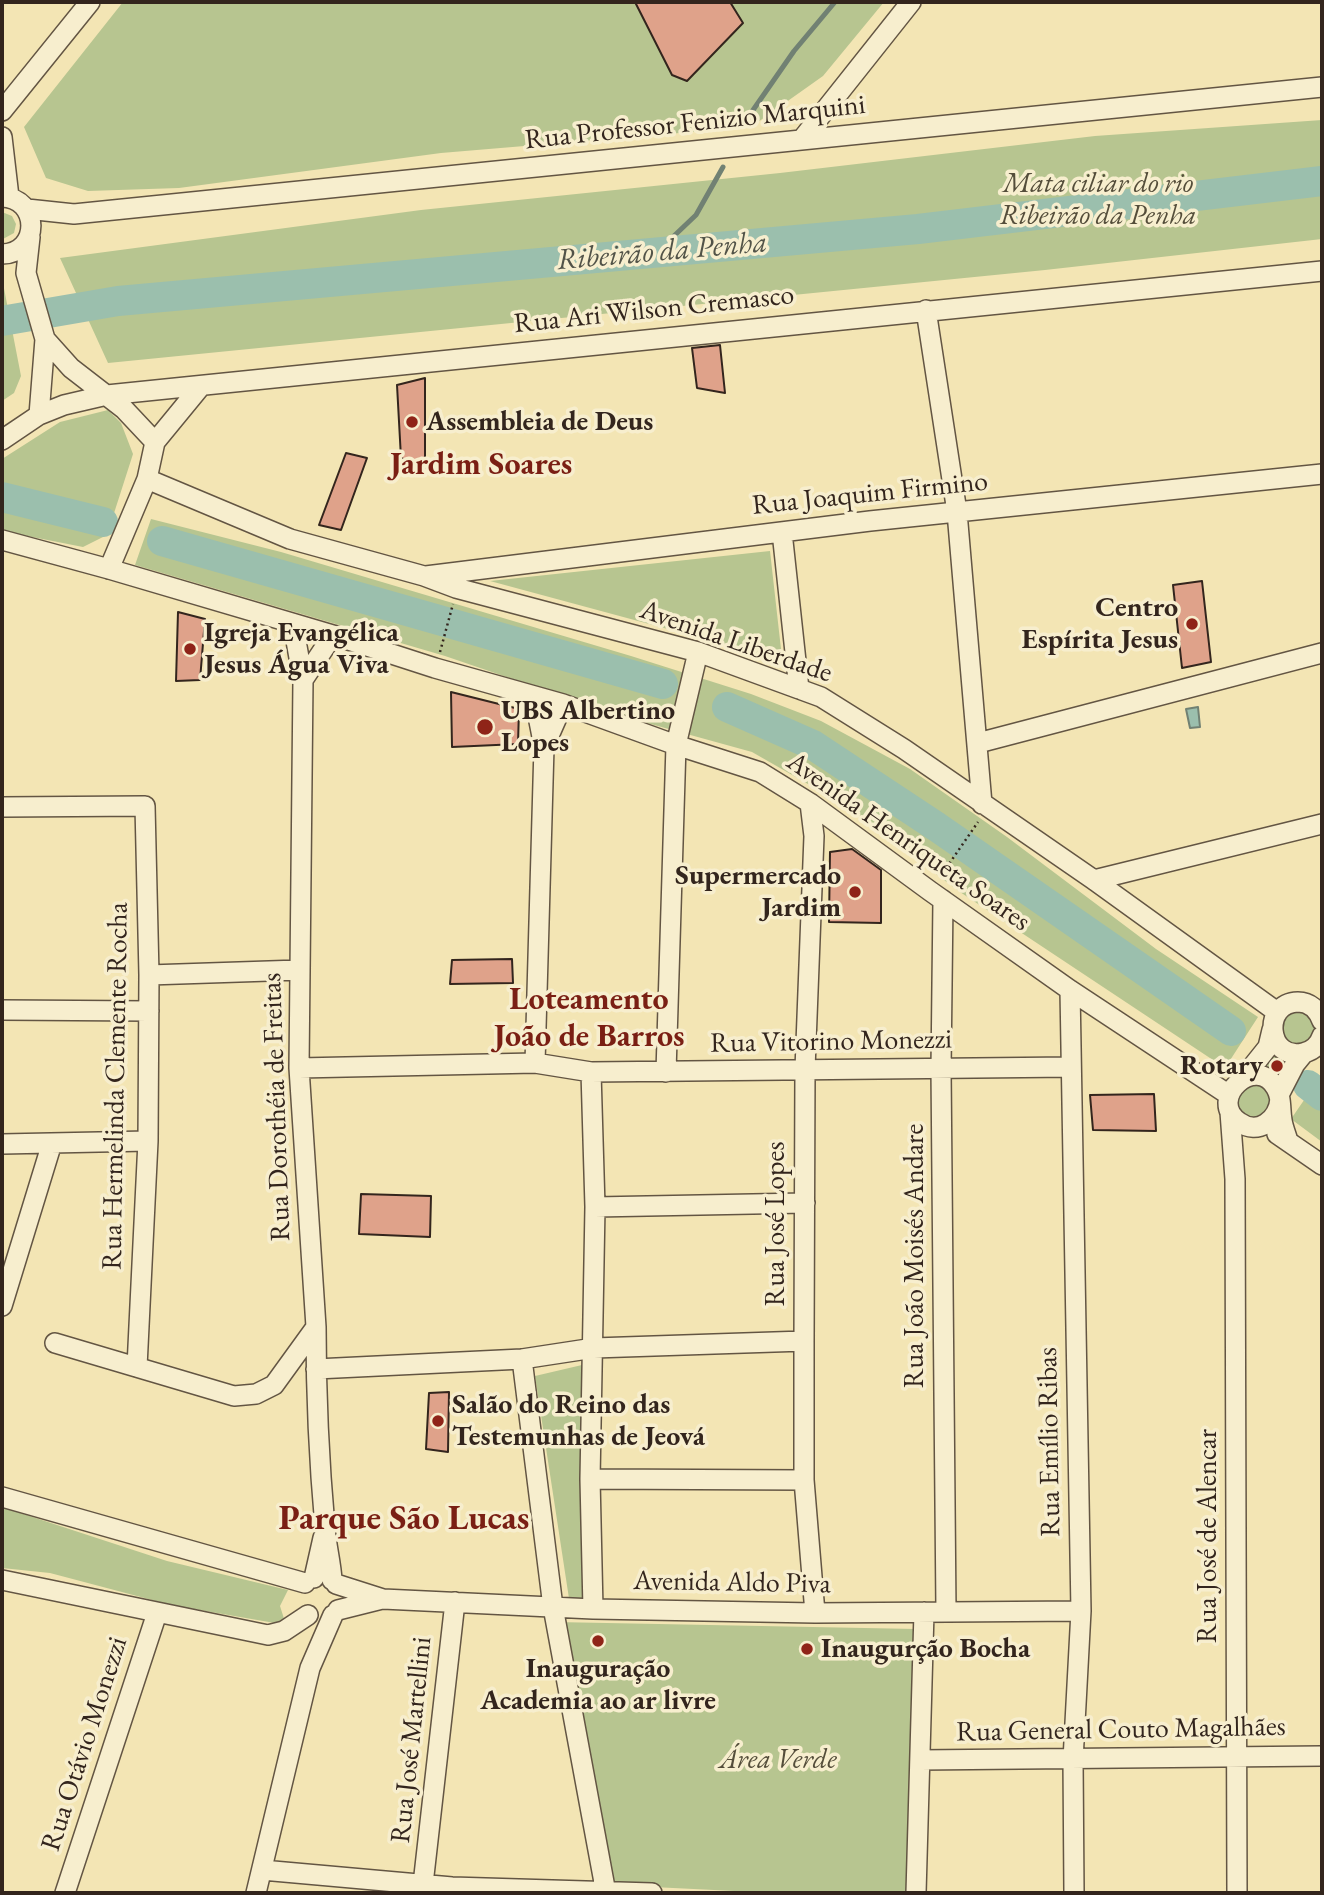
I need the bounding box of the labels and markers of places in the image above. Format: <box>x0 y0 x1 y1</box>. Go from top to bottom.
place label: Assembleia de Deus <box>426 405 653 439</box>
marker: Assembleia de Deus <box>404 414 420 430</box>
place label: Centro Espírita Jesus <box>1022 591 1178 657</box>
place label: Igreja Evangélica Jesus Água Viva <box>204 616 399 682</box>
marker: Centro Espírita Jesus <box>1184 616 1200 632</box>
marker: Igreja Evangélica Jesus Água Viva <box>182 641 198 657</box>
place label: UBS Albertino Lopes <box>501 694 675 760</box>
marker: UBS Albertino Lopes <box>475 717 495 737</box>
place label: Supermercado Jardim <box>675 859 841 925</box>
marker: Supermercado Jardim <box>847 884 863 900</box>
place label: Rotary <box>1180 1049 1263 1083</box>
marker: Rotary <box>1269 1058 1285 1074</box>
place label: Salão do Reino das Testemunhas de Jeová <box>452 1388 705 1454</box>
marker: Salão do Reino das Testemunhas de Jeová <box>430 1413 446 1429</box>
place label: Inaugurção Bocha <box>821 1632 1030 1666</box>
marker: Inauguração Academia ao ar livre <box>590 1633 606 1649</box>
marker: Inaugurção Bocha <box>799 1641 815 1657</box>
place label: Inauguração Academia ao ar livre <box>480 1652 716 1718</box>

